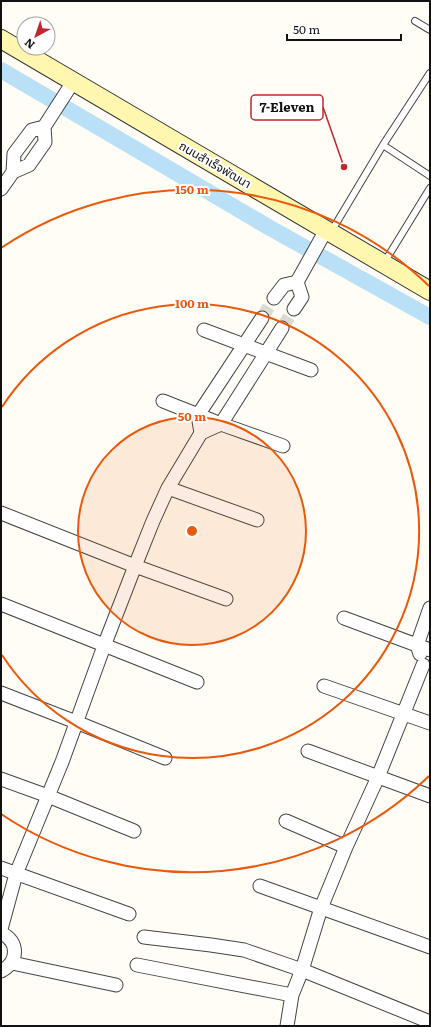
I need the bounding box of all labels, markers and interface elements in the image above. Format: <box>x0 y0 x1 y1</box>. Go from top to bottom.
north arrow <box>16 16 56 56</box>
scale bar <box>287 16 401 42</box>
text: 50 m <box>293 20 320 38</box>
text: N <box>20 35 38 54</box>
callout: 7-Eleven <box>251 95 323 120</box>
text: 7-Eleven <box>259 97 315 116</box>
street label: ถนนสำเร็จพัฒนา <box>176 136 255 192</box>
text: 150 m <box>175 180 209 198</box>
text: 100 m <box>175 294 209 312</box>
text: 50 m <box>178 407 206 425</box>
centre of rings <box>185 524 199 538</box>

